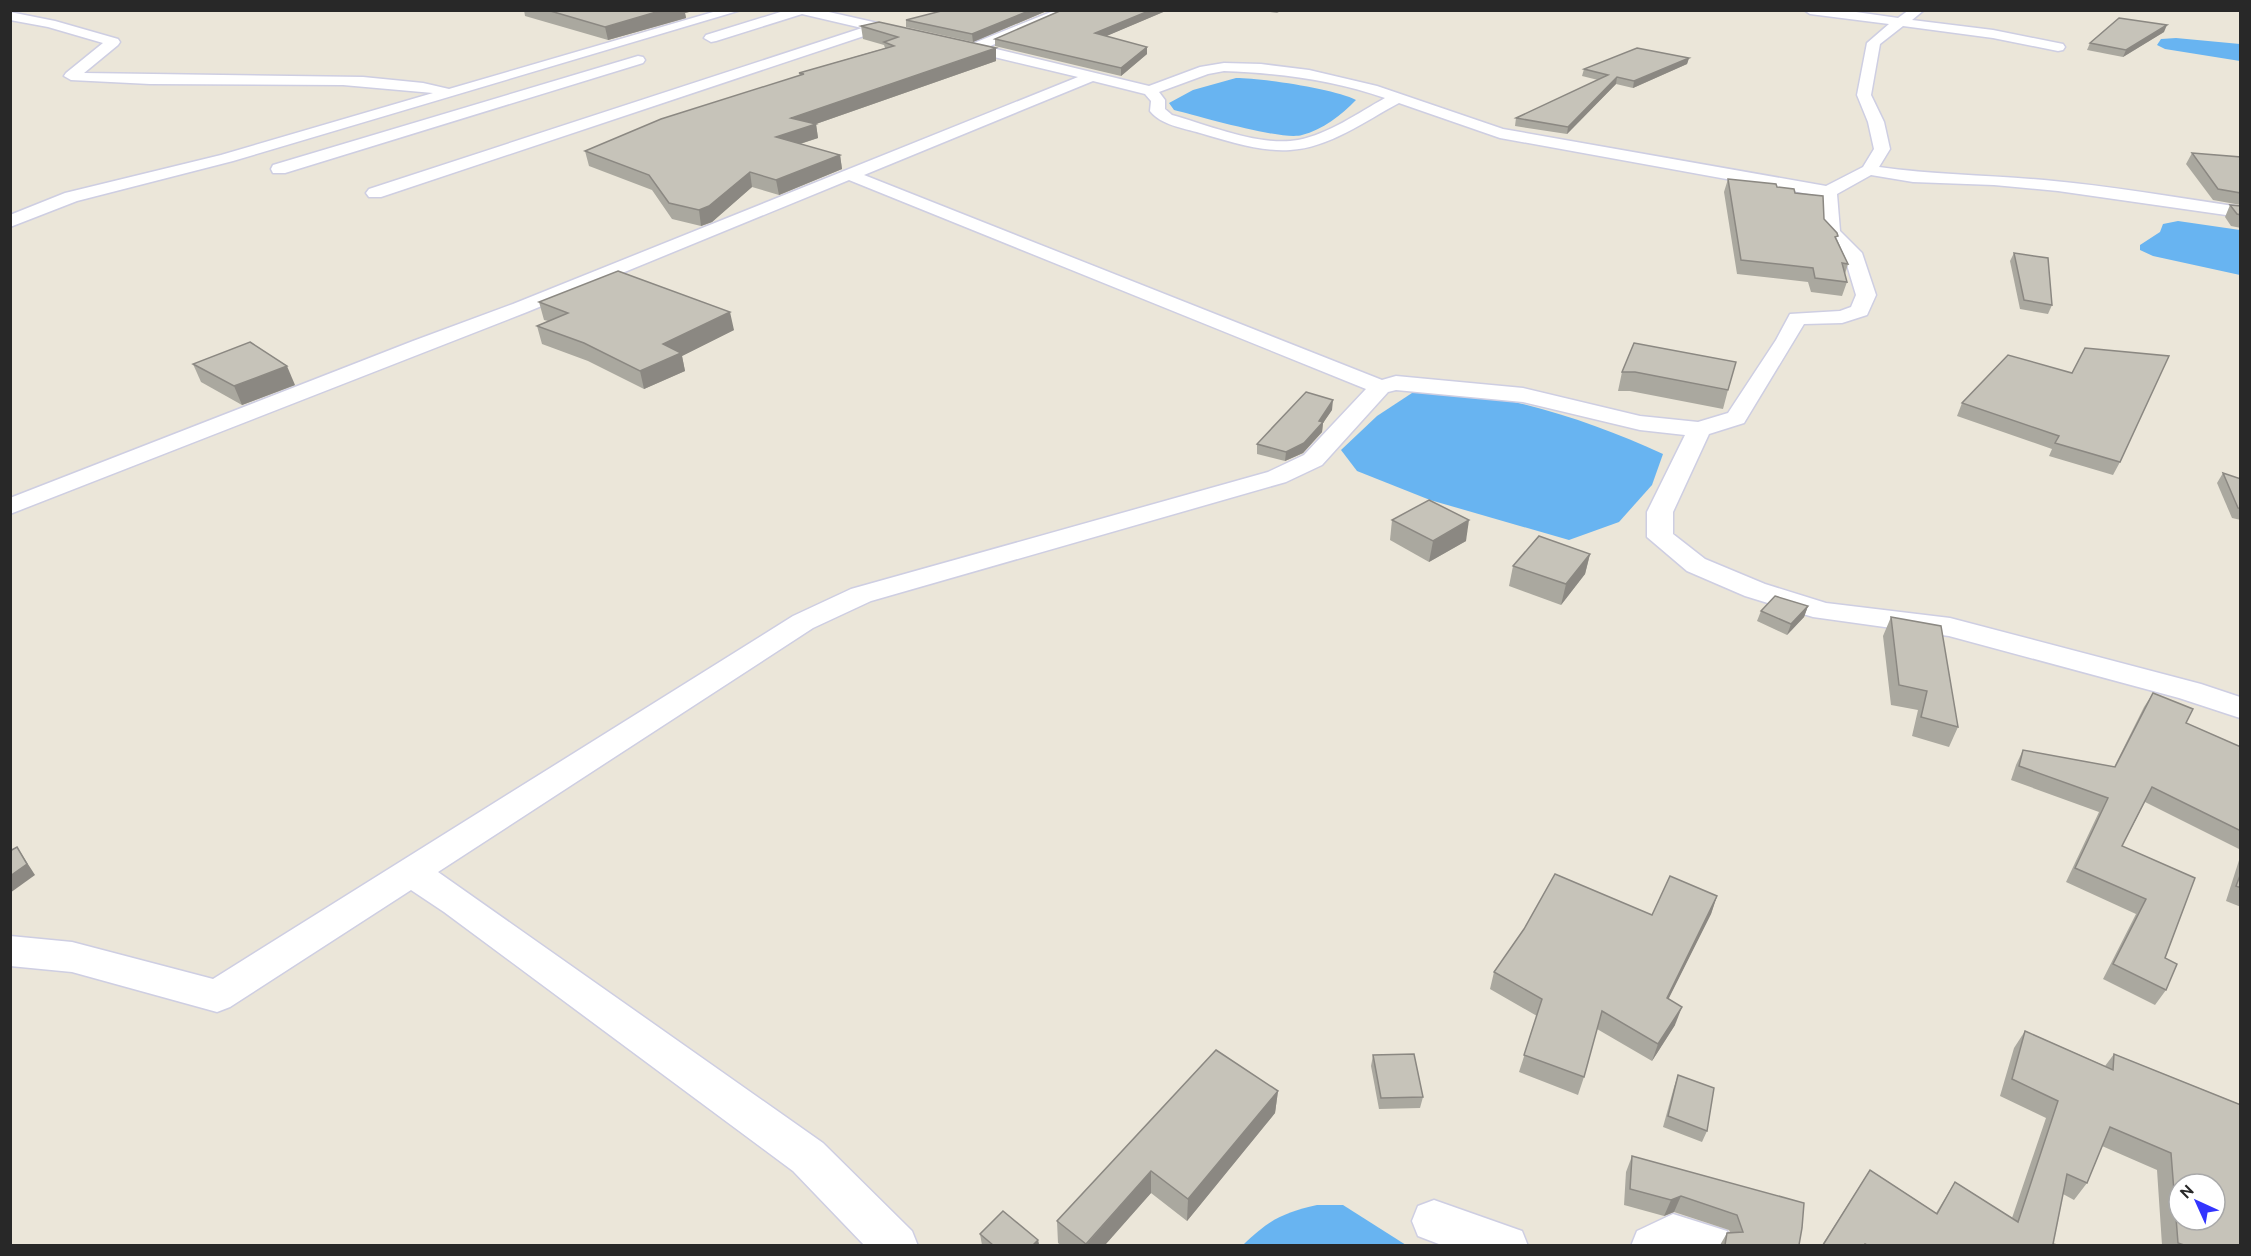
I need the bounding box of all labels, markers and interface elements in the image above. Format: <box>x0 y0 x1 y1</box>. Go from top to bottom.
north arrow <box>2167 1172 2227 1232</box>
text: N <box>2176 1181 2197 1202</box>

